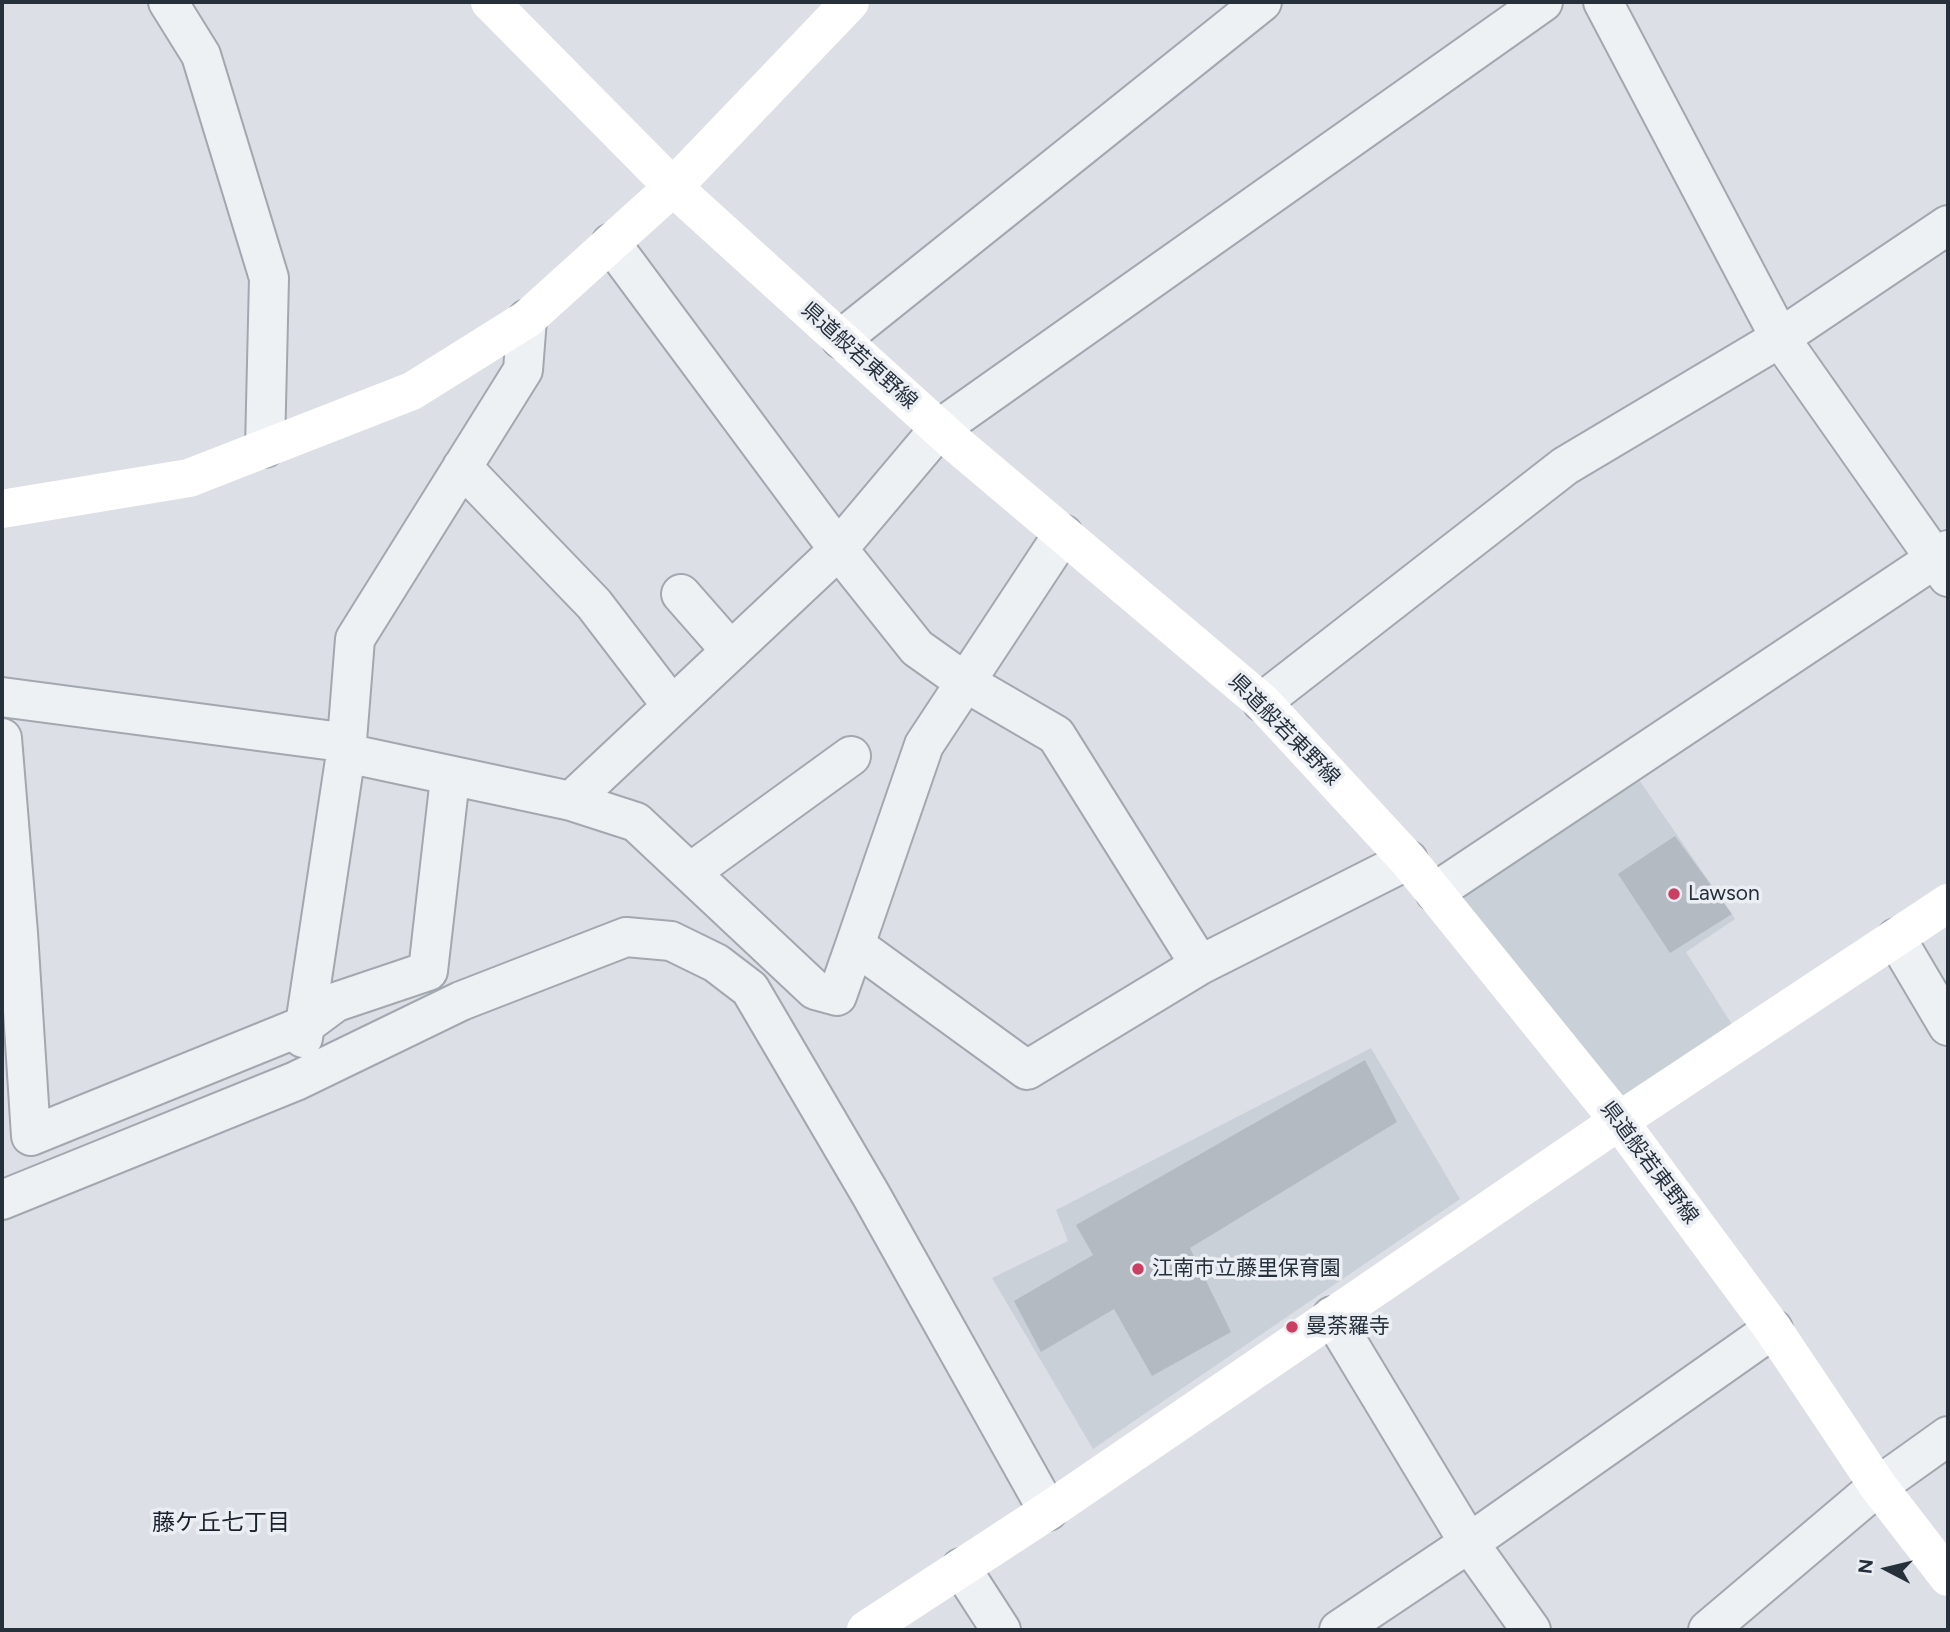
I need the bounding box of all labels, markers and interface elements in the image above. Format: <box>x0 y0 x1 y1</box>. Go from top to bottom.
street label: 県道般若東野線 <box>796 297 922 415</box>
street label: 県道般若東野線 <box>1223 669 1345 791</box>
place label: Lawson <box>1688 881 1760 907</box>
marker: Lawson <box>1666 886 1682 902</box>
street label: 県道般若東野線 <box>1595 1097 1703 1229</box>
place label: 江南市立藤里保育園 <box>1152 1256 1341 1282</box>
marker: 江南市立藤里保育園 <box>1130 1261 1146 1277</box>
place label: 曼荼羅寺 <box>1306 1314 1390 1340</box>
marker: 曼荼羅寺 <box>1284 1319 1300 1335</box>
district label: 藤ケ丘七丁目 <box>152 1509 290 1537</box>
north arrow <box>1852 1534 1922 1604</box>
text: N <box>1853 1558 1878 1575</box>

